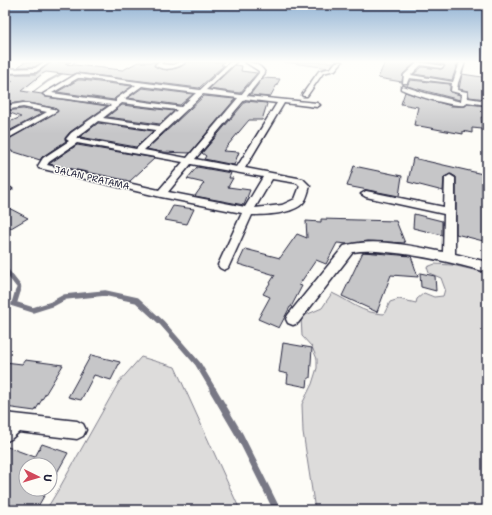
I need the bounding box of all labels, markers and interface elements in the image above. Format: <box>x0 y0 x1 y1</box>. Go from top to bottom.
street label: JALAN PRATAMA <box>53 164 131 193</box>
north arrow <box>18 457 58 497</box>
text: U <box>40 473 55 482</box>

